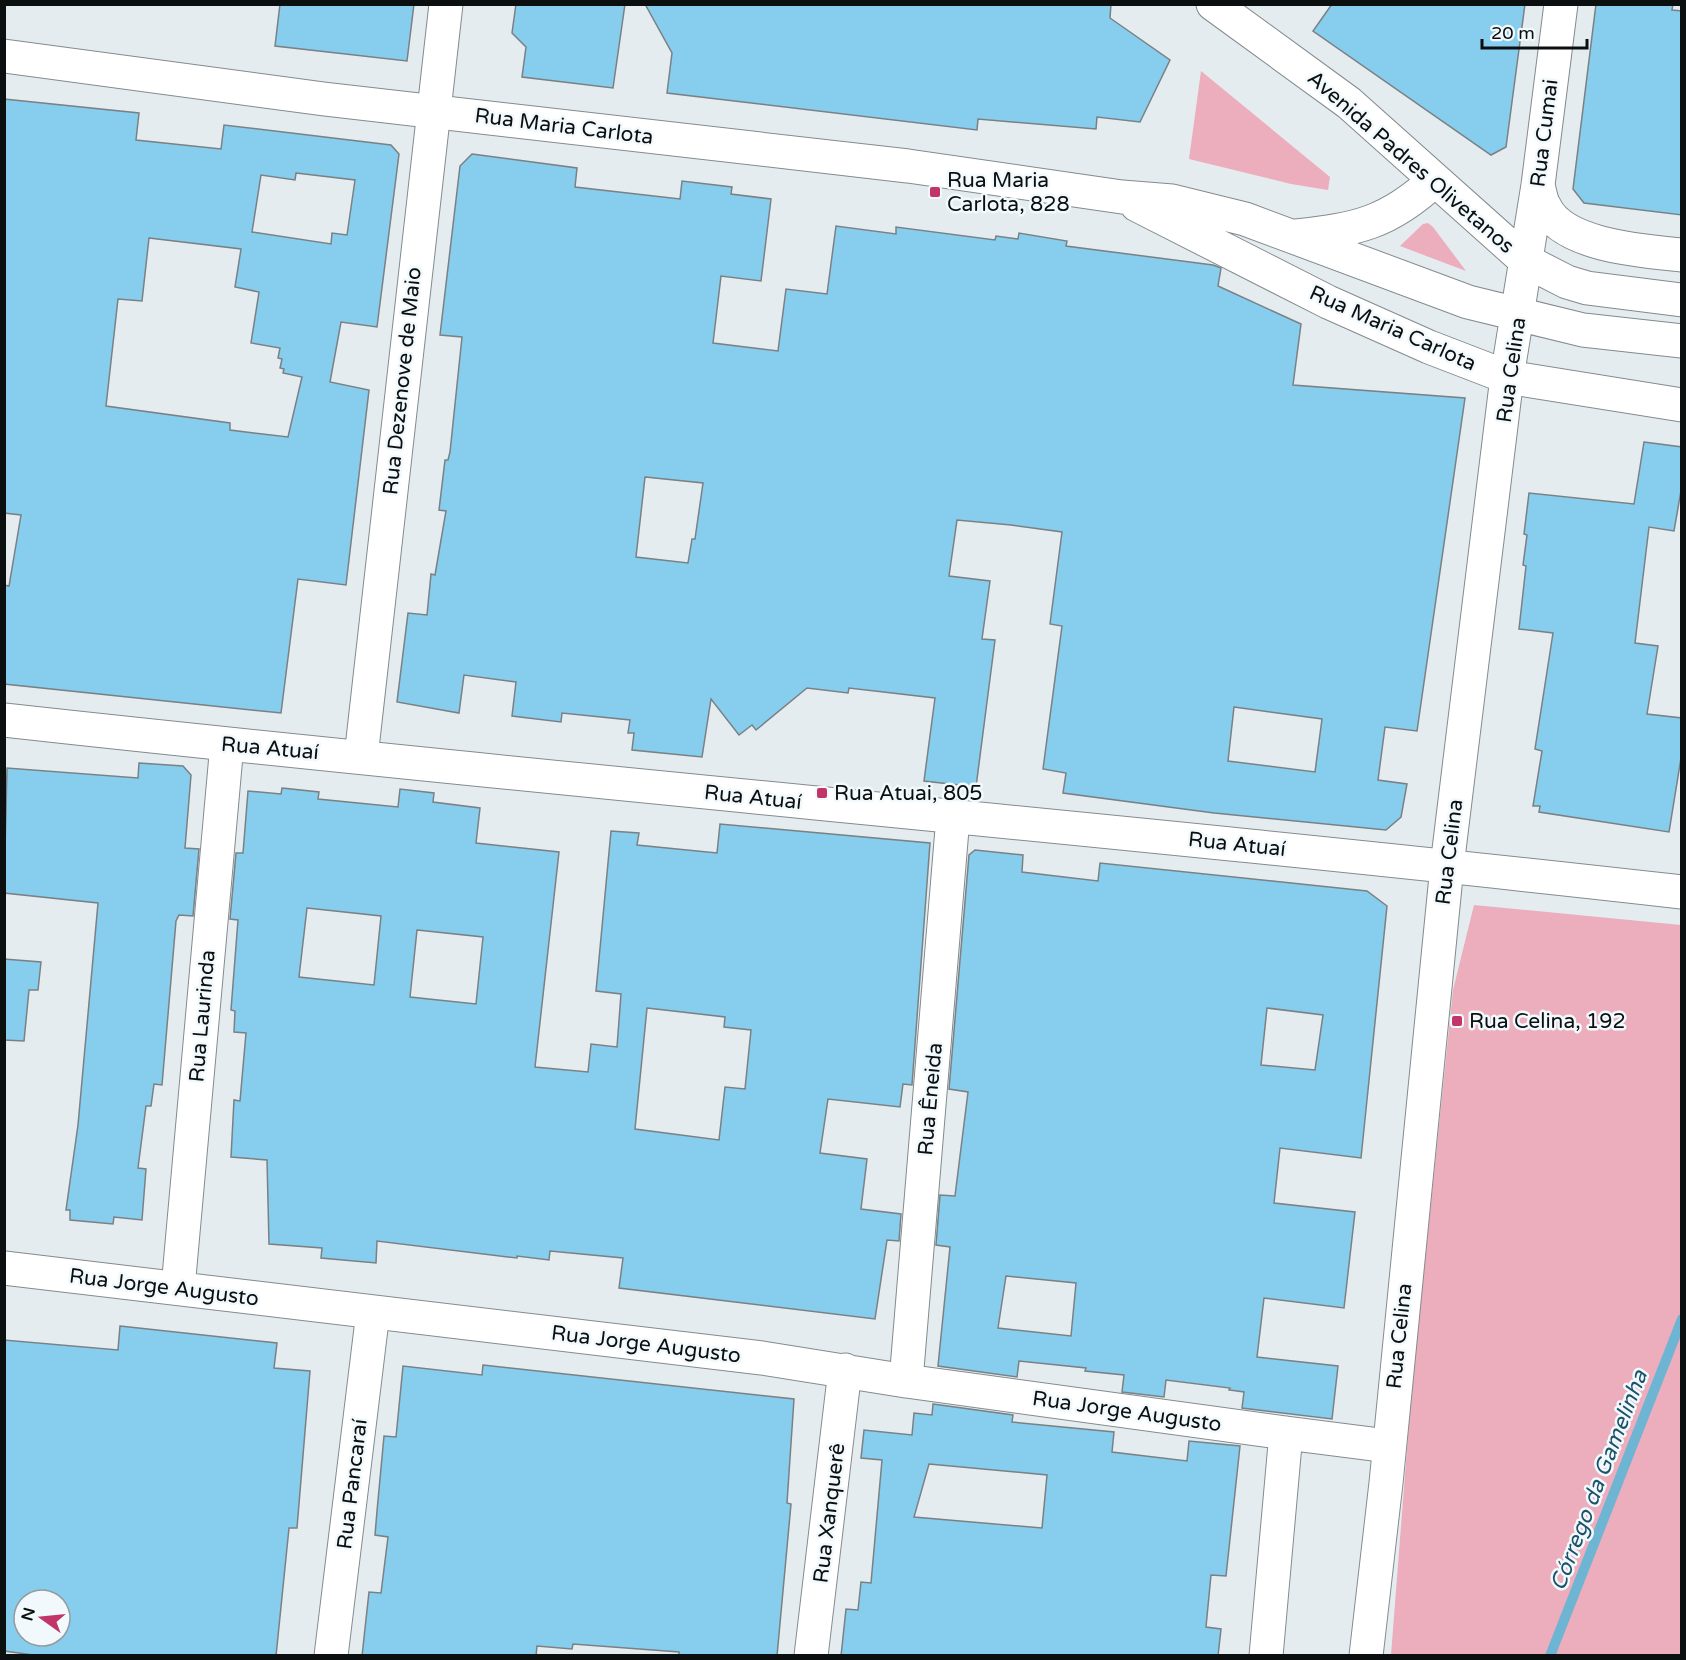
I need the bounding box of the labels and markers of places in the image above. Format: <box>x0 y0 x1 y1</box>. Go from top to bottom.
place label: Rua Maria Carlota, 828 <box>947 168 1070 217</box>
marker: Rua Maria Carlota, 828 <box>928 185 942 199</box>
place label: Rua Atuai, 805 <box>834 781 983 806</box>
marker: Rua Atuai, 805 <box>815 786 829 800</box>
place label: Rua Celina, 192 <box>1469 1009 1626 1034</box>
marker: Rua Celina, 192 <box>1450 1014 1464 1028</box>

